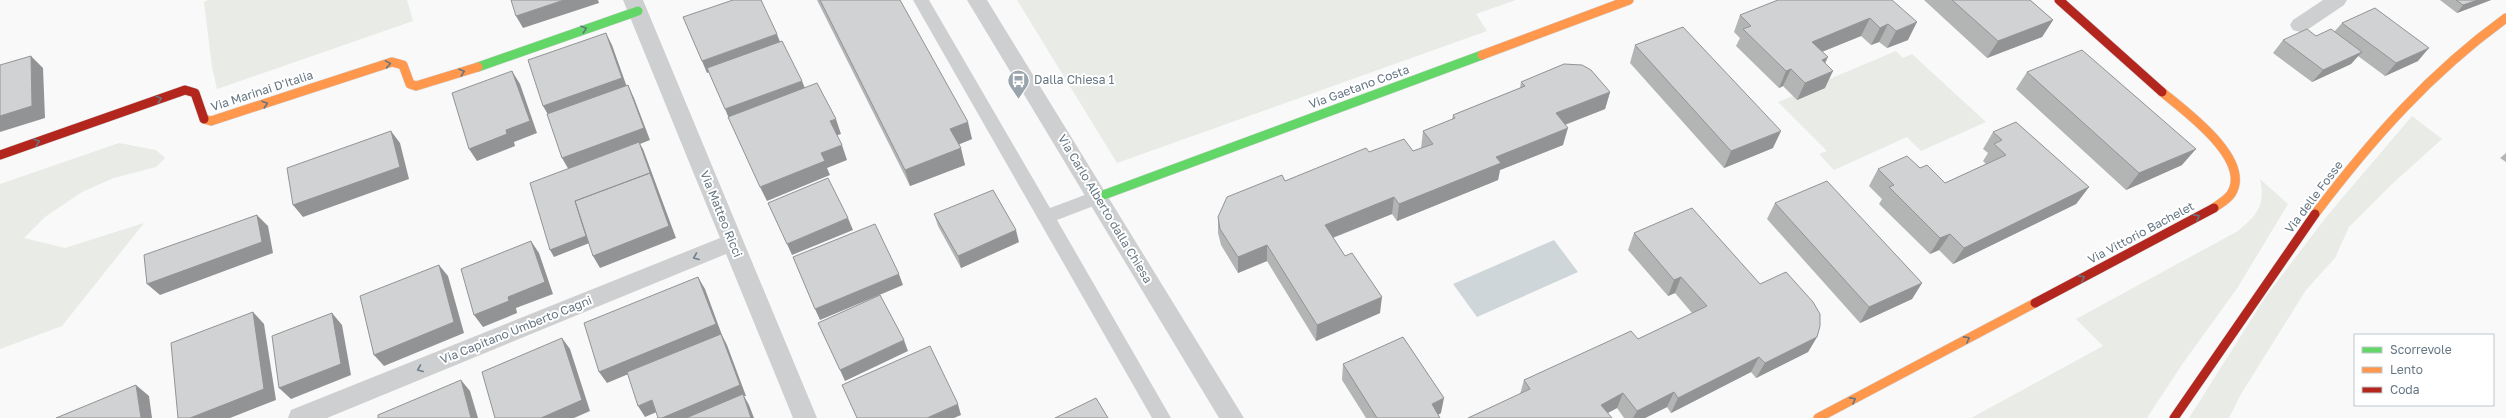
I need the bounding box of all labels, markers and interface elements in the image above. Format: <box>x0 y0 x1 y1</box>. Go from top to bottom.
one-way arrow <box>581 26 588 34</box>
one-way arrow <box>385 60 392 68</box>
street label: Via Gaetano Costa <box>1307 61 1411 112</box>
street label: Via Marinai D'Italia <box>209 67 315 114</box>
bus stop icon: Dalla Chiesa 1 <box>1005 67 1031 100</box>
one-way arrow <box>458 69 465 77</box>
place label: Dalla Chiesa 1 <box>1034 72 1114 87</box>
one-way arrow <box>156 95 163 104</box>
one-way arrow <box>261 100 268 108</box>
street label: Via Carlo Alberto dalla Chiesa <box>1055 132 1156 286</box>
one-way arrow <box>33 139 40 147</box>
street label: Via delle Fosse <box>2281 157 2346 236</box>
street label: Via Matteo Ricci <box>697 168 746 259</box>
street label: Via Vittorio Bachelet <box>2085 198 2197 267</box>
one-way arrow <box>2193 215 2200 222</box>
one-way arrow <box>693 252 700 260</box>
one-way arrow <box>2078 275 2085 283</box>
street label: Via Capitano Umberto Cagni <box>438 292 594 367</box>
legend <box>2354 334 2494 406</box>
one-way arrow <box>1963 336 1971 344</box>
text: Scorrevole <box>2390 342 2452 357</box>
text: Lento <box>2390 362 2423 377</box>
one-way arrow <box>417 364 425 372</box>
text: Coda <box>2390 382 2420 397</box>
one-way arrow <box>1848 397 1856 405</box>

